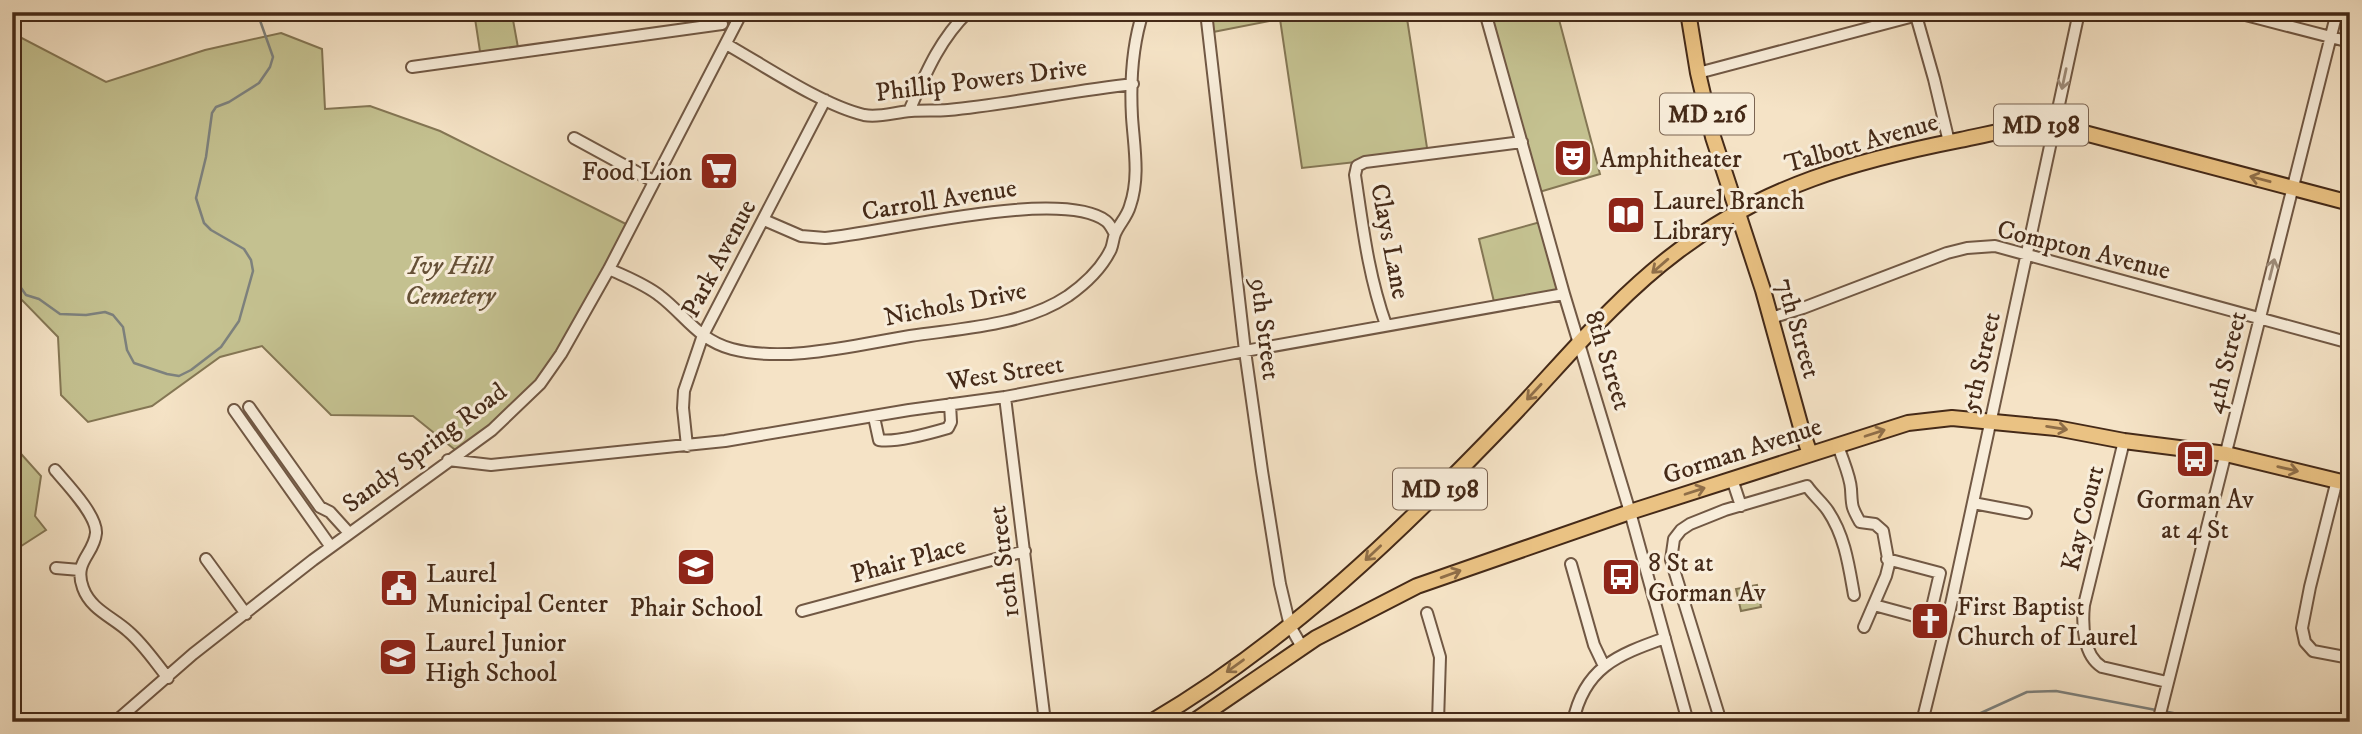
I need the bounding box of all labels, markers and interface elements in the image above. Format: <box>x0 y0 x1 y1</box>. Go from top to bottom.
street label: Phillip Powers Drive <box>874 51 1089 110</box>
one-way arrow <box>2057 67 2070 90</box>
road number: MD 216 <box>1660 93 1754 134</box>
road number: MD 198 <box>1994 104 2088 146</box>
street label: Talbott Avenue <box>1781 106 1942 181</box>
theatre icon: Amphitheater <box>1552 137 1594 179</box>
place label: Amphitheater <box>1600 143 1742 176</box>
supermarket icon: Food Lion <box>698 150 740 192</box>
place label: Food Lion <box>581 156 692 189</box>
one-way arrow <box>2249 171 2271 184</box>
street label: Carroll Avenue <box>859 172 1019 229</box>
street label: Clays Lane <box>1362 181 1417 302</box>
place label: Laurel Branch Library <box>1653 185 1805 248</box>
street label: Park Avenue <box>674 194 764 323</box>
library icon: Laurel Branch Library <box>1605 194 1647 236</box>
street label: Compton Avenue <box>1993 213 2174 288</box>
park label: Ivy Hill Cemetery <box>405 250 497 313</box>
one-way arrow <box>1652 258 1670 274</box>
one-way arrow <box>2266 258 2279 281</box>
street label: Nichols Drive <box>881 274 1029 334</box>
street label: 7th Street <box>1768 274 1828 382</box>
street label: 9th Street <box>1242 275 1287 382</box>
street label: 8th Street <box>1577 307 1638 414</box>
street label: 4th Street <box>2198 308 2255 417</box>
street label: 5th Street <box>1954 309 2009 416</box>
street label: West Street <box>944 348 1066 399</box>
street label: Sandy Spring Road <box>336 376 514 521</box>
one-way arrow <box>1525 383 1542 400</box>
street label: Gorman Avenue <box>1659 410 1826 493</box>
one-way arrow <box>2045 422 2068 435</box>
one-way arrow <box>1864 425 1886 438</box>
bus stop icon: Gorman Av at 4 St <box>2174 438 2216 480</box>
street label: Kay Court <box>2054 462 2112 575</box>
one-way arrow <box>2276 462 2299 476</box>
road number: MD 198 <box>1393 468 1487 510</box>
one-way arrow <box>1683 484 1705 496</box>
place label: Gorman Av at 4 St <box>2136 484 2254 547</box>
street label: 10th Street <box>981 504 1028 620</box>
street label: Phair Place <box>847 529 969 592</box>
one-way arrow <box>1365 545 1382 562</box>
school or university icon: Phair School <box>675 546 717 588</box>
place label: 8 St at Gorman Av <box>1648 547 1766 610</box>
bus stop icon: 8 St at Gorman Av <box>1600 556 1642 598</box>
place label: Laurel Municipal Center <box>426 558 608 621</box>
one-way arrow <box>1440 566 1462 579</box>
public building icon: Laurel Municipal Center <box>378 567 420 609</box>
place label: First Baptist Church of Laurel <box>1957 591 2138 654</box>
place label: Phair School <box>629 592 763 625</box>
church icon: First Baptist Church of Laurel <box>1909 600 1951 642</box>
place label: Laurel Junior High School <box>425 627 566 690</box>
school or university icon: Laurel Junior High School <box>377 636 419 678</box>
one-way arrow <box>1226 659 1245 673</box>

